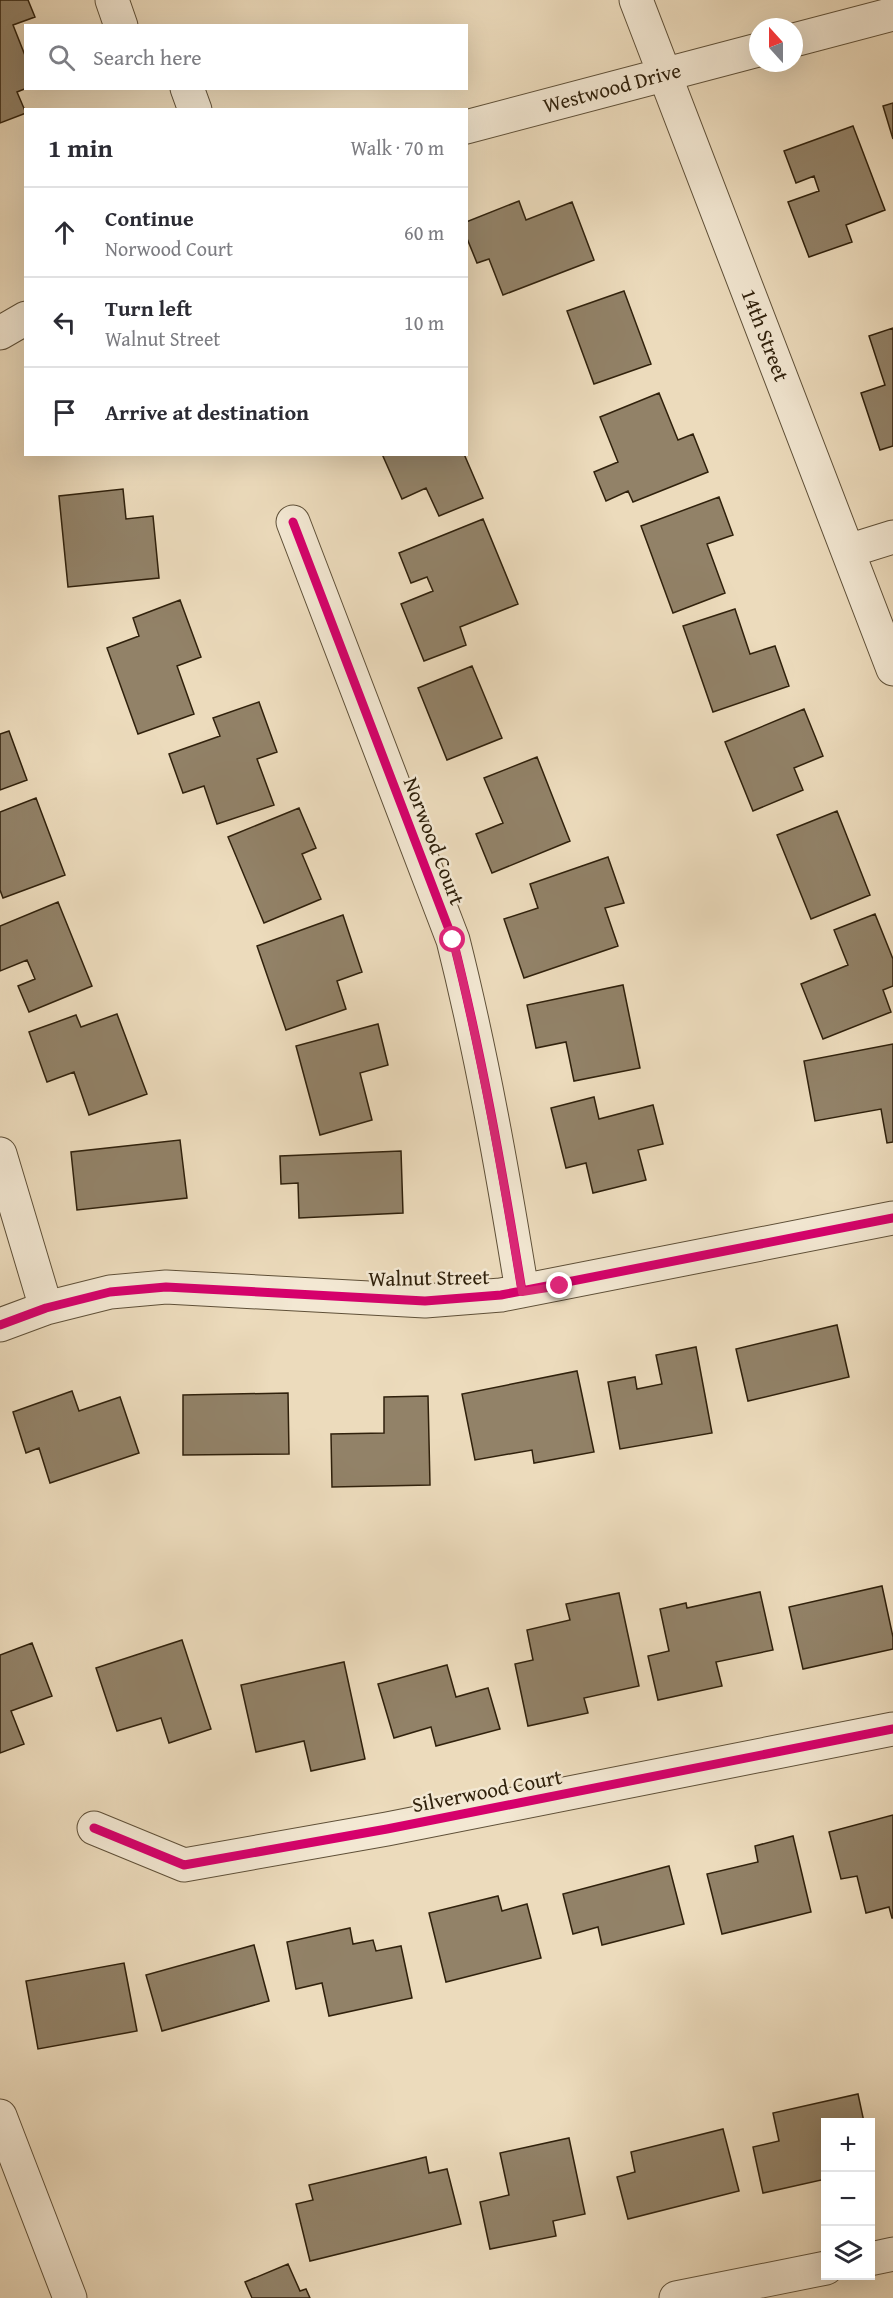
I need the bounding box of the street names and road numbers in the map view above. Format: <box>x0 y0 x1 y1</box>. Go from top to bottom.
street label: Westwood Drive <box>539 54 684 121</box>
street label: 14th Street <box>734 284 798 386</box>
street label: Norwood Court <box>396 772 473 910</box>
street label: Walnut Street <box>368 1261 490 1294</box>
street label: Silverwood Court <box>409 1761 565 1820</box>

